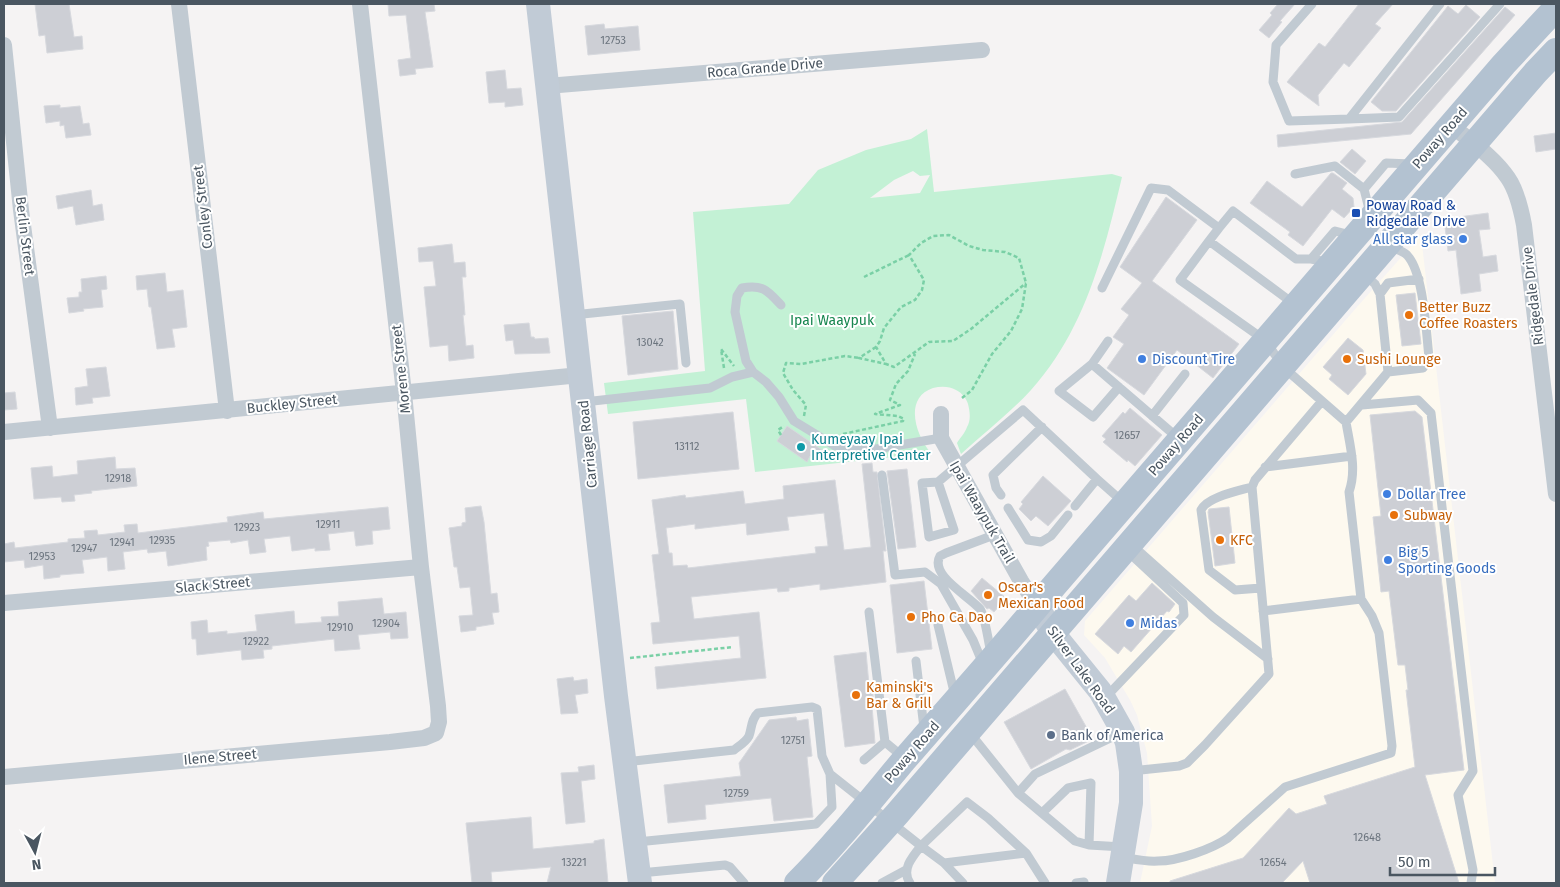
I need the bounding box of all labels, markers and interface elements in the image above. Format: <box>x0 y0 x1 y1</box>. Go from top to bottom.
house number: 12753 <box>600 34 626 47</box>
street label: Roca Grande Drive <box>706 54 824 82</box>
street label: Poway Road <box>1409 104 1471 172</box>
street label: Conley Street <box>189 163 217 250</box>
street label: Berlin Street <box>12 196 38 277</box>
place label: Poway Road & Ridgedale Drive <box>1366 197 1466 230</box>
marker: Poway Road & Ridgedale Drive <box>1350 207 1362 219</box>
place label: All star glass <box>1373 231 1453 248</box>
marker: All star glass <box>1457 233 1469 245</box>
street label: Ridgedale Drive <box>1518 246 1548 346</box>
place label: Better Buzz Coffee Roasters <box>1419 299 1518 332</box>
marker: Better Buzz Coffee Roasters <box>1403 309 1415 321</box>
park label: Ipai Waaypuk <box>790 312 875 329</box>
street label: Morene Street <box>388 323 414 414</box>
house number: 13042 <box>636 336 664 349</box>
place label: Discount Tire <box>1152 351 1235 368</box>
place label: Sushi Lounge <box>1357 351 1441 368</box>
marker: Discount Tire <box>1136 353 1148 365</box>
marker: Sushi Lounge <box>1341 353 1353 365</box>
street label: Buckley Street <box>246 391 339 417</box>
street label: Carriage Road <box>575 399 601 489</box>
street label: Poway Road <box>1145 411 1207 479</box>
house number: 12657 <box>1114 429 1140 442</box>
place label: Kumeyaay Ipai Interpretive Center <box>811 431 931 464</box>
house number: 13112 <box>675 440 699 453</box>
marker: Kumeyaay Ipai Interpretive Center <box>795 441 807 453</box>
street label: Ipai Waaypuk Trail <box>946 458 1018 566</box>
house number: 12918 <box>105 472 131 485</box>
place label: Dollar Tree <box>1397 486 1466 503</box>
marker: Dollar Tree <box>1381 488 1393 500</box>
place label: Subway <box>1404 507 1452 524</box>
marker: Subway <box>1388 509 1400 521</box>
house number: 12911 <box>315 518 341 531</box>
house number: 12923 <box>234 521 260 534</box>
place label: KFC <box>1230 532 1253 549</box>
house number: 12935 <box>149 534 176 547</box>
marker: KFC <box>1214 534 1226 546</box>
house number: 12941 <box>109 536 135 549</box>
house number: 12947 <box>71 542 97 555</box>
place label: Big 5 Sporting Goods <box>1398 544 1496 577</box>
house number: 12953 <box>29 550 55 563</box>
marker: Big 5 Sporting Goods <box>1382 554 1394 566</box>
street label: Slack Street <box>175 573 252 597</box>
place label: Oscar's Mexican Food <box>998 579 1084 612</box>
marker: Oscar's Mexican Food <box>982 589 994 601</box>
place label: Pho Ca Dao <box>921 609 993 626</box>
marker: Pho Ca Dao <box>905 611 917 623</box>
place label: Midas <box>1140 615 1178 632</box>
house number: 12904 <box>372 617 400 630</box>
marker: Midas <box>1124 617 1136 629</box>
house number: 12910 <box>327 621 353 634</box>
street label: Silver Lake Road <box>1043 623 1119 717</box>
house number: 12922 <box>243 635 269 648</box>
place label: Kaminski's Bar & Grill <box>866 679 933 712</box>
marker: Kaminski's Bar & Grill <box>850 689 862 701</box>
street label: Poway Road <box>881 718 943 786</box>
place label: Bank of America <box>1061 727 1164 744</box>
marker: Bank of America <box>1045 729 1057 741</box>
house number: 12751 <box>781 734 805 747</box>
street label: Ilene Street <box>183 745 258 769</box>
house number: 12759 <box>723 787 749 800</box>
north arrow <box>10 827 60 877</box>
house number: 12648 <box>1353 831 1381 844</box>
scale bar <box>1390 844 1495 876</box>
text: 50 m <box>1398 853 1431 871</box>
text: N <box>31 855 42 873</box>
house number: 13221 <box>561 856 587 869</box>
house number: 12654 <box>1259 856 1287 869</box>

